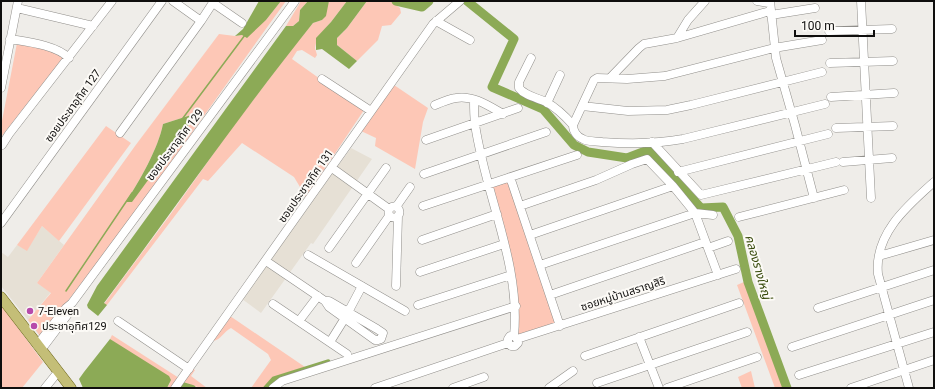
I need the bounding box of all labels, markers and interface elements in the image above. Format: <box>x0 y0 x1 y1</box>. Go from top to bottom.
scale bar <box>795 12 874 38</box>
text: 100 m <box>801 19 835 33</box>
street label: ซอยประชาอุทิศ 127 <box>42 67 104 145</box>
street label: ซอยประชาอุทิศ 129 <box>144 107 206 183</box>
street label: ซอยประชาอุทิศ 131 <box>276 147 336 225</box>
water label: คลองรางใหญ่ <box>742 233 774 303</box>
street label: ซอยหมู่บ้านสราญสิริ <box>579 274 667 314</box>
place label: 7-Eleven <box>38 305 79 318</box>
marker: 7-Eleven <box>25 306 35 316</box>
place label: ประชาอุทิศ129 <box>42 320 107 333</box>
marker: ประชาอุทิศ129 <box>29 321 39 331</box>

